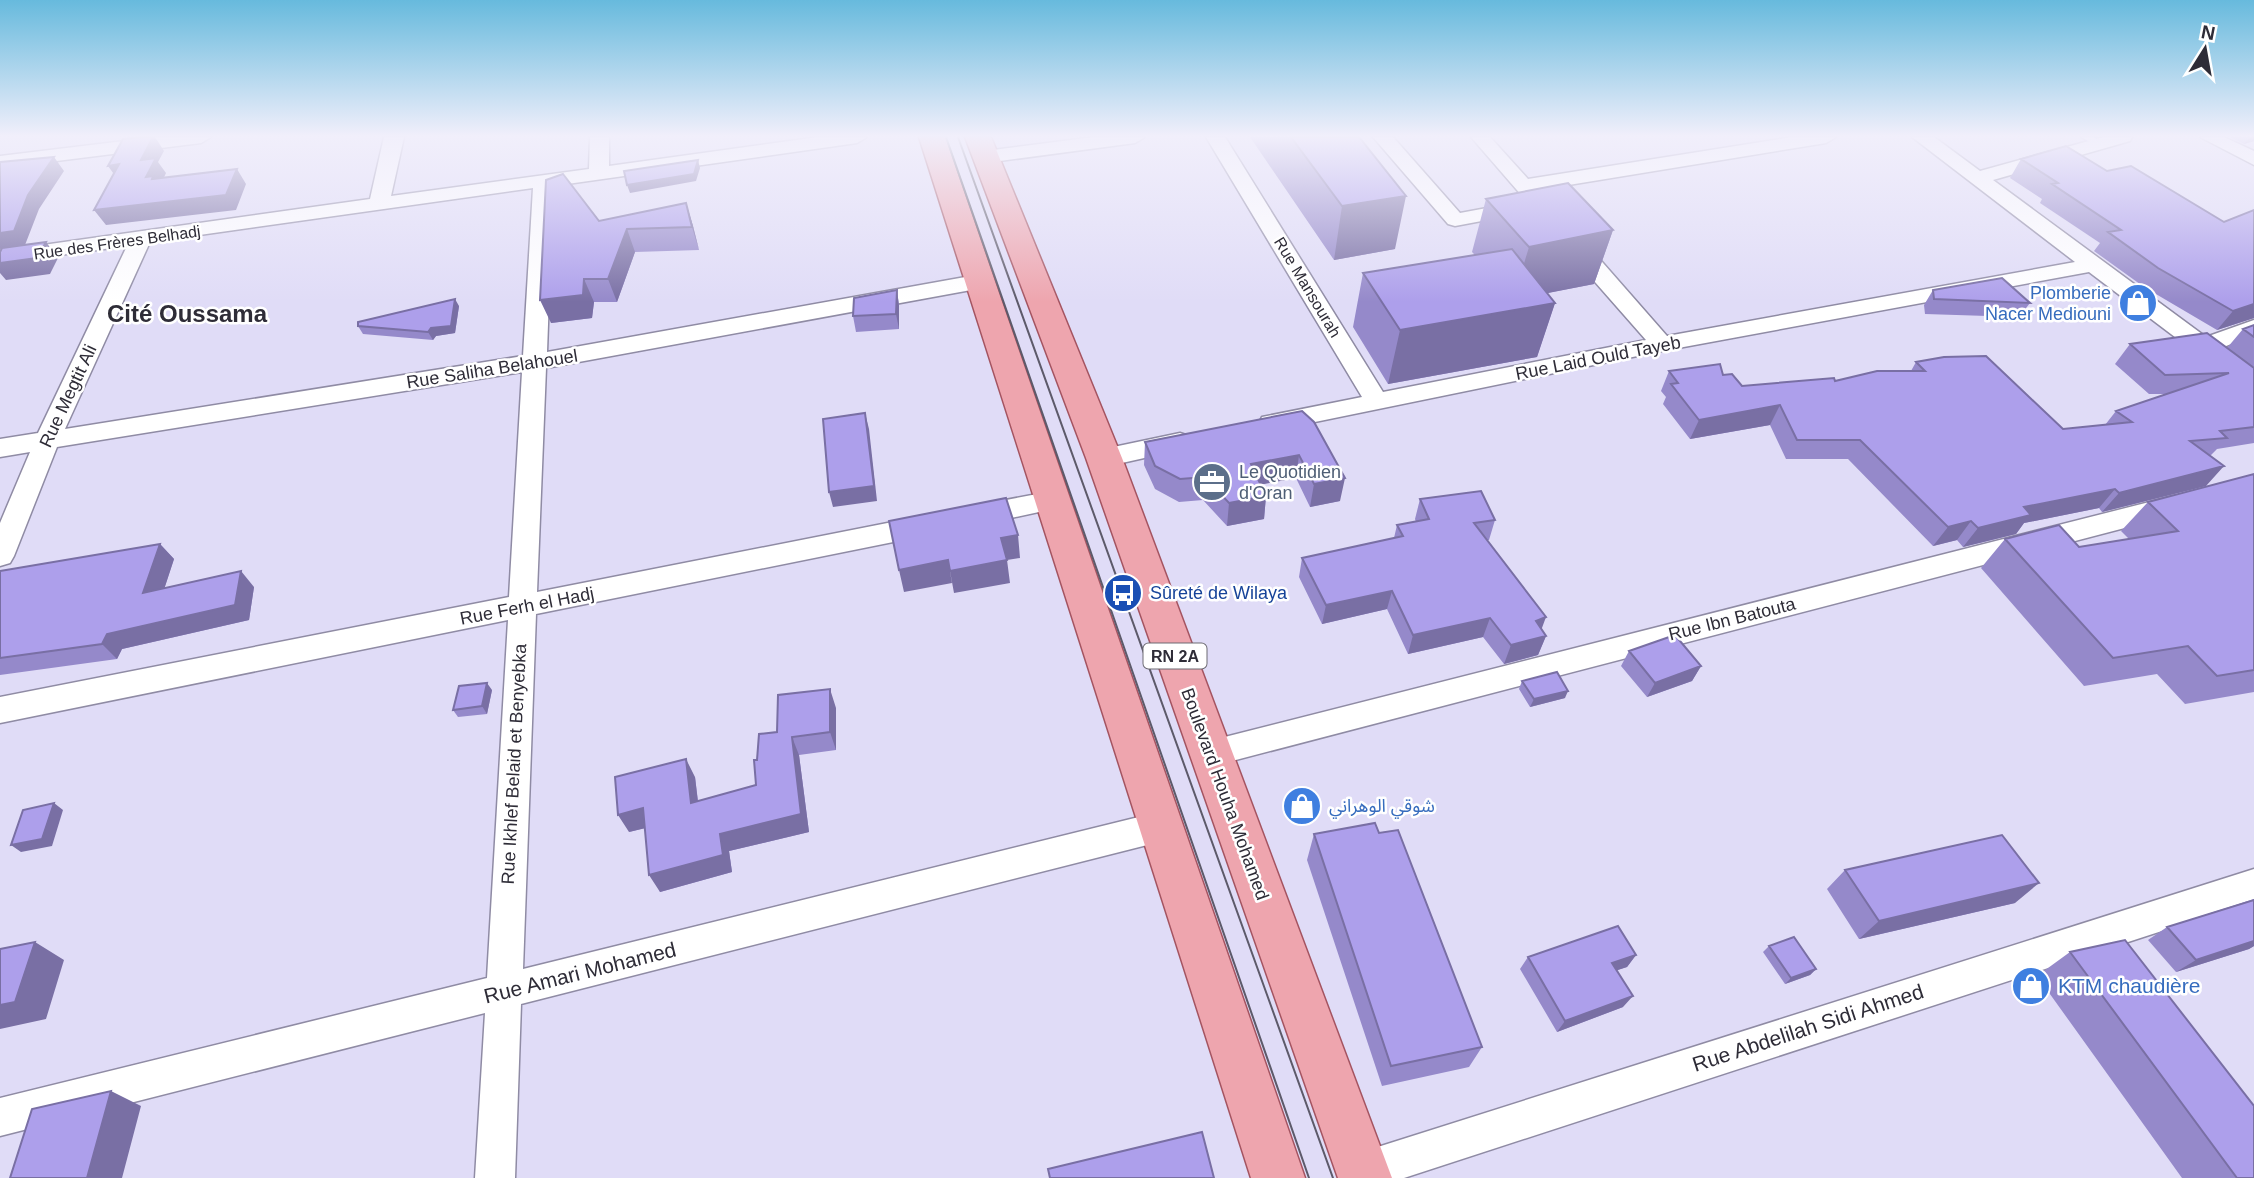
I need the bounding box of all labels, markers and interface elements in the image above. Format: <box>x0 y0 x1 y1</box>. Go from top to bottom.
north arrow <box>2170 14 2240 84</box>
text: N <box>2199 21 2217 44</box>
street label: Rue des Frères Belhadj <box>33 222 201 263</box>
street label: Rue Mansourah <box>1271 234 1344 340</box>
shop icon: Plomberie Nacer Mediouni <box>2117 282 2159 324</box>
place label: Plomberie Nacer Mediouni <box>1985 283 2111 324</box>
district label: Cité Oussama <box>107 300 268 327</box>
street label: Rue Laid Ould Tayeb <box>1514 332 1682 384</box>
street label: Rue Megtit Ali <box>35 341 101 451</box>
street label: Rue Saliha Belahouel <box>405 346 579 392</box>
office icon: Le Quotidien d'Oran <box>1191 461 1233 503</box>
place label: Le Quotidien d'Oran <box>1239 462 1341 503</box>
bus stop icon: Sûreté de Wilaya <box>1102 572 1144 614</box>
street label: Rue Ferh el Hadj <box>458 583 596 629</box>
place label: Sûreté de Wilaya <box>1150 583 1288 603</box>
street label: Rue Ibn Batouta <box>1666 593 1798 644</box>
street label: Rue Ikhlef Belaid et Benyebka <box>498 642 530 885</box>
road number: RN 2A <box>1144 643 1206 668</box>
street label: Boulevard Houha Mohamed <box>1177 685 1273 903</box>
shop icon: شوقي الوهراني <box>1281 785 1323 827</box>
place label: شوقي الوهراني <box>1329 796 1435 819</box>
street label: Rue Amari Mohamed <box>481 937 678 1008</box>
shop icon: KTM chaudière <box>2010 965 2052 1007</box>
place label: KTM chaudière <box>2058 974 2200 997</box>
street label: Rue Abdelilah Sidi Ahmed <box>1689 979 1926 1076</box>

